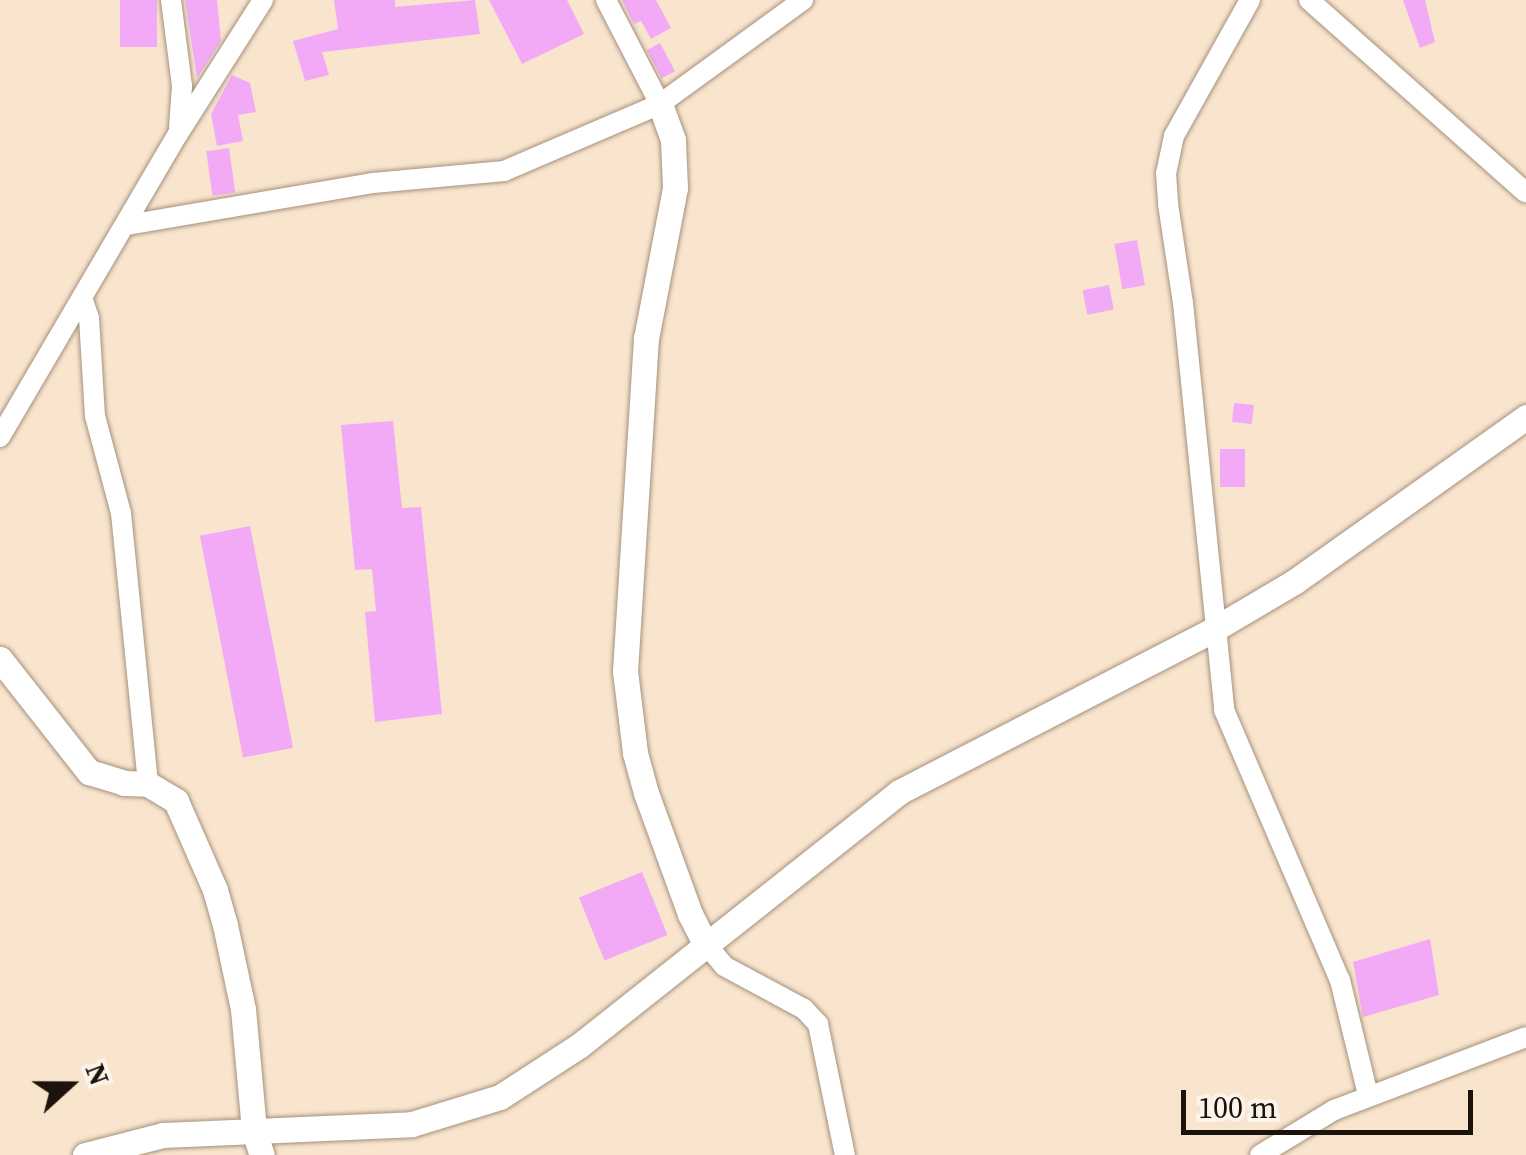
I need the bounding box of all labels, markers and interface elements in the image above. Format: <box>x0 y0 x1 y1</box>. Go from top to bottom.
north arrow <box>20 1035 120 1135</box>
text: N <box>77 1058 119 1091</box>
scale bar <box>1186 1070 1478 1132</box>
text: 100 m <box>1198 1087 1277 1128</box>

